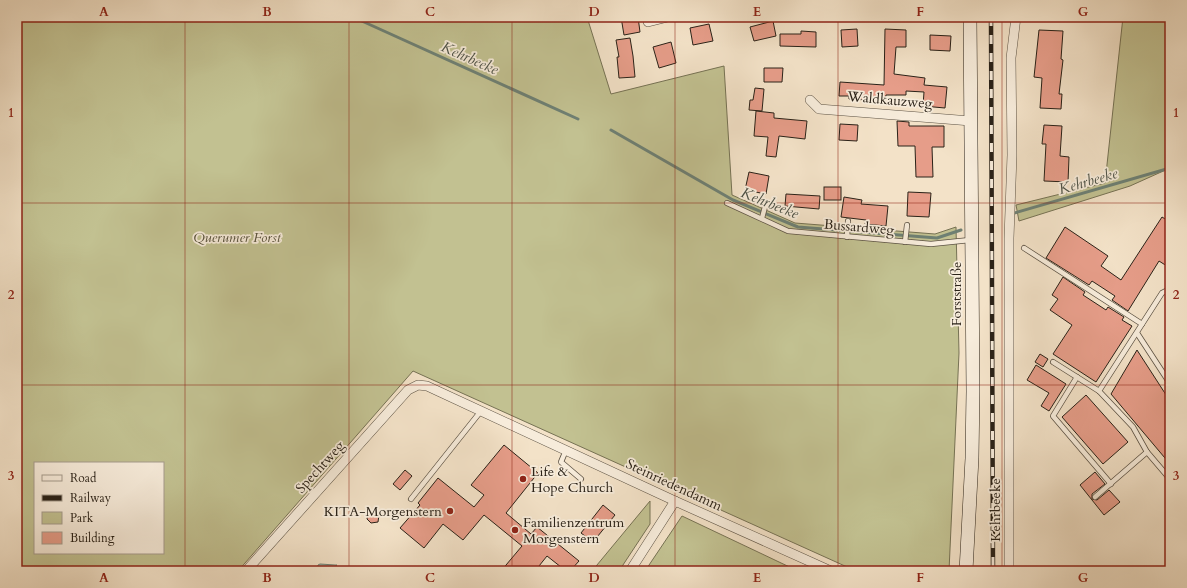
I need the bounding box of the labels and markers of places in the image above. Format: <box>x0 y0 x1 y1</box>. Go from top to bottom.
place label: Life & Hope Church <box>531 462 613 497</box>
marker: Life & Hope Church <box>518 474 528 484</box>
place label: KITA-Morgenstern <box>324 502 442 521</box>
marker: KITA-Morgenstern <box>445 506 455 516</box>
place label: Familienzentrum Morgenstern <box>523 513 624 548</box>
marker: Familienzentrum Morgenstern <box>510 525 520 535</box>

